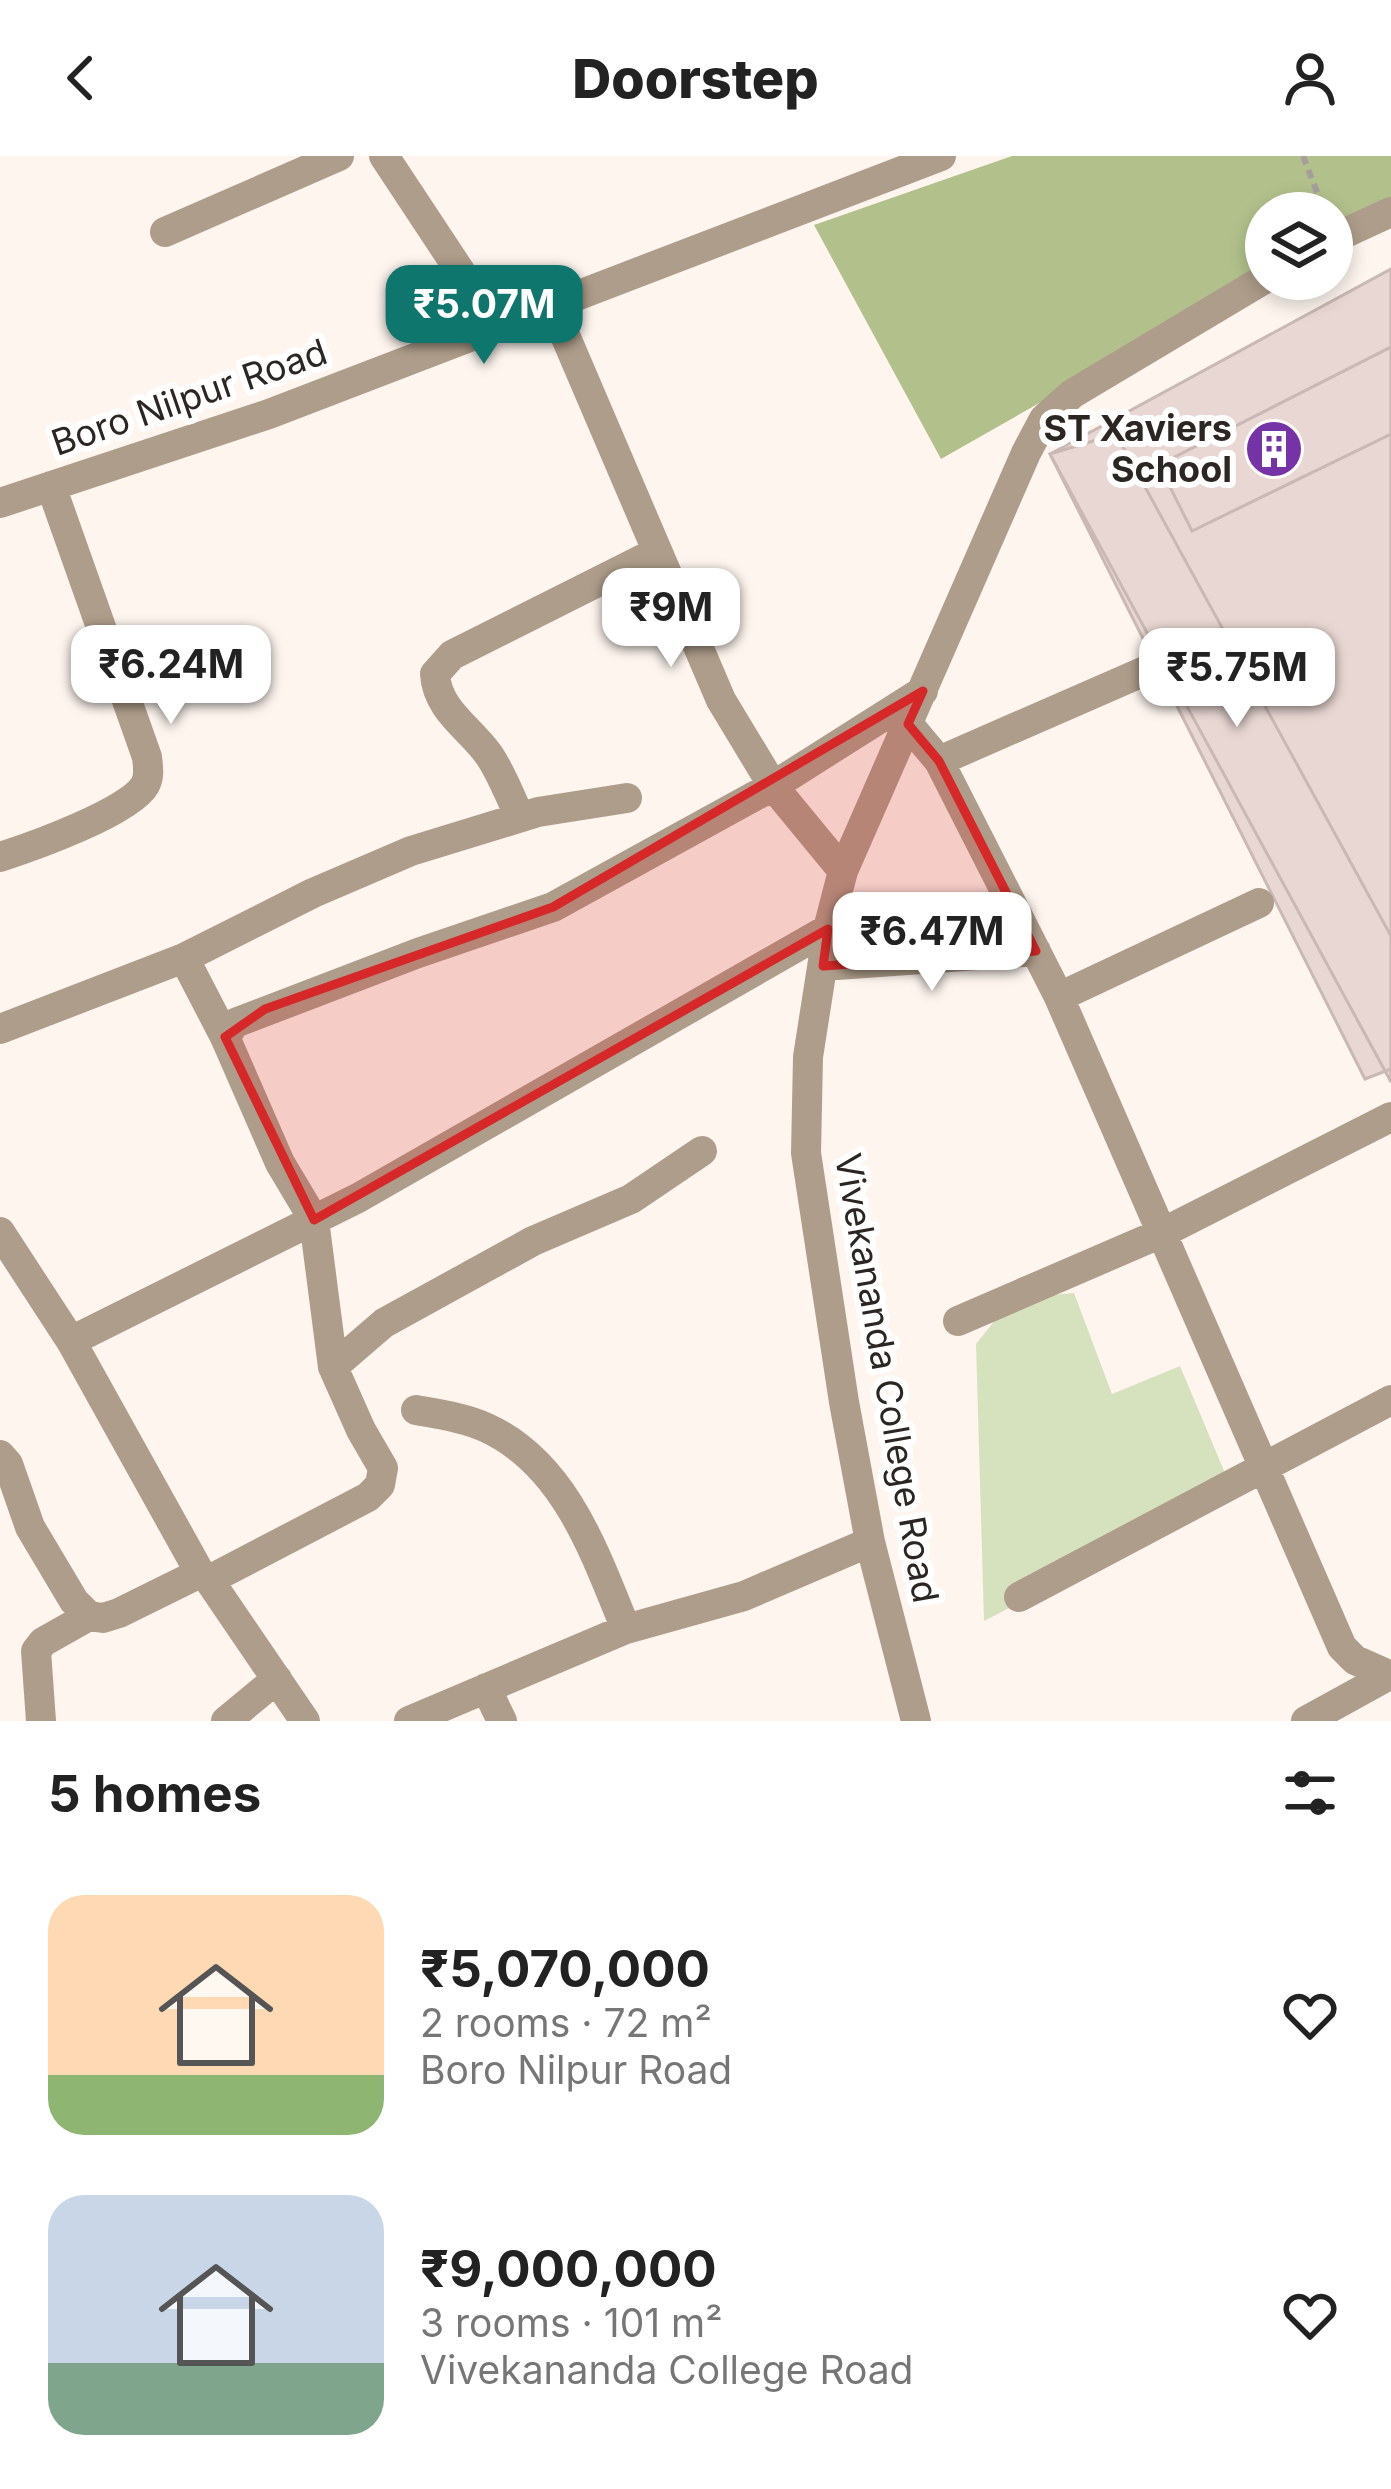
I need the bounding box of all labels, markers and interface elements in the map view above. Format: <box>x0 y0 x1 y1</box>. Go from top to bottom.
icon: back <box>48 45 114 111</box>
icon: person <box>1277 45 1343 111</box>
text: Doorstep <box>572 46 819 111</box>
map controls <box>1245 192 1353 300</box>
button: layers <box>1245 192 1353 300</box>
pin: ₹5.07M <box>386 265 582 367</box>
text: ₹5.07M <box>413 280 555 327</box>
street label: Boro Nilpur Road <box>46 329 332 465</box>
place label: ST Xaviers School <box>1043 406 1232 491</box>
building icon: ST Xaviers School <box>1243 418 1305 480</box>
pin: ₹9M <box>613 568 729 670</box>
text: ₹9M <box>629 583 713 630</box>
pin: ₹6.24M <box>73 625 269 727</box>
pin: ₹5.75M <box>1139 628 1335 730</box>
text: ₹6.24M <box>98 640 244 687</box>
text: ₹5.75M <box>1166 643 1308 690</box>
pin: ₹6.47M <box>834 892 1030 994</box>
text: ₹6.47M <box>860 907 1004 954</box>
street label: Vivekananda College Road <box>826 1150 948 1606</box>
icon: filters <box>1277 1760 1343 1826</box>
text: 5 homes <box>48 1763 261 1824</box>
text: ₹5,070,000 <box>420 1938 710 1999</box>
icon: home <box>144 1943 288 2087</box>
icon: heart <box>1277 1982 1343 2048</box>
text: 2 rooms · 72 m² <box>420 1999 712 2046</box>
text: Boro Nilpur Road <box>420 2046 732 2093</box>
text: ₹9,000,000 <box>420 2238 717 2299</box>
icon: home <box>144 2243 288 2387</box>
icon: heart <box>1277 2282 1343 2348</box>
text: 3 rooms · 101 m² <box>420 2299 722 2346</box>
text: Vivekananda College Road <box>420 2346 913 2393</box>

